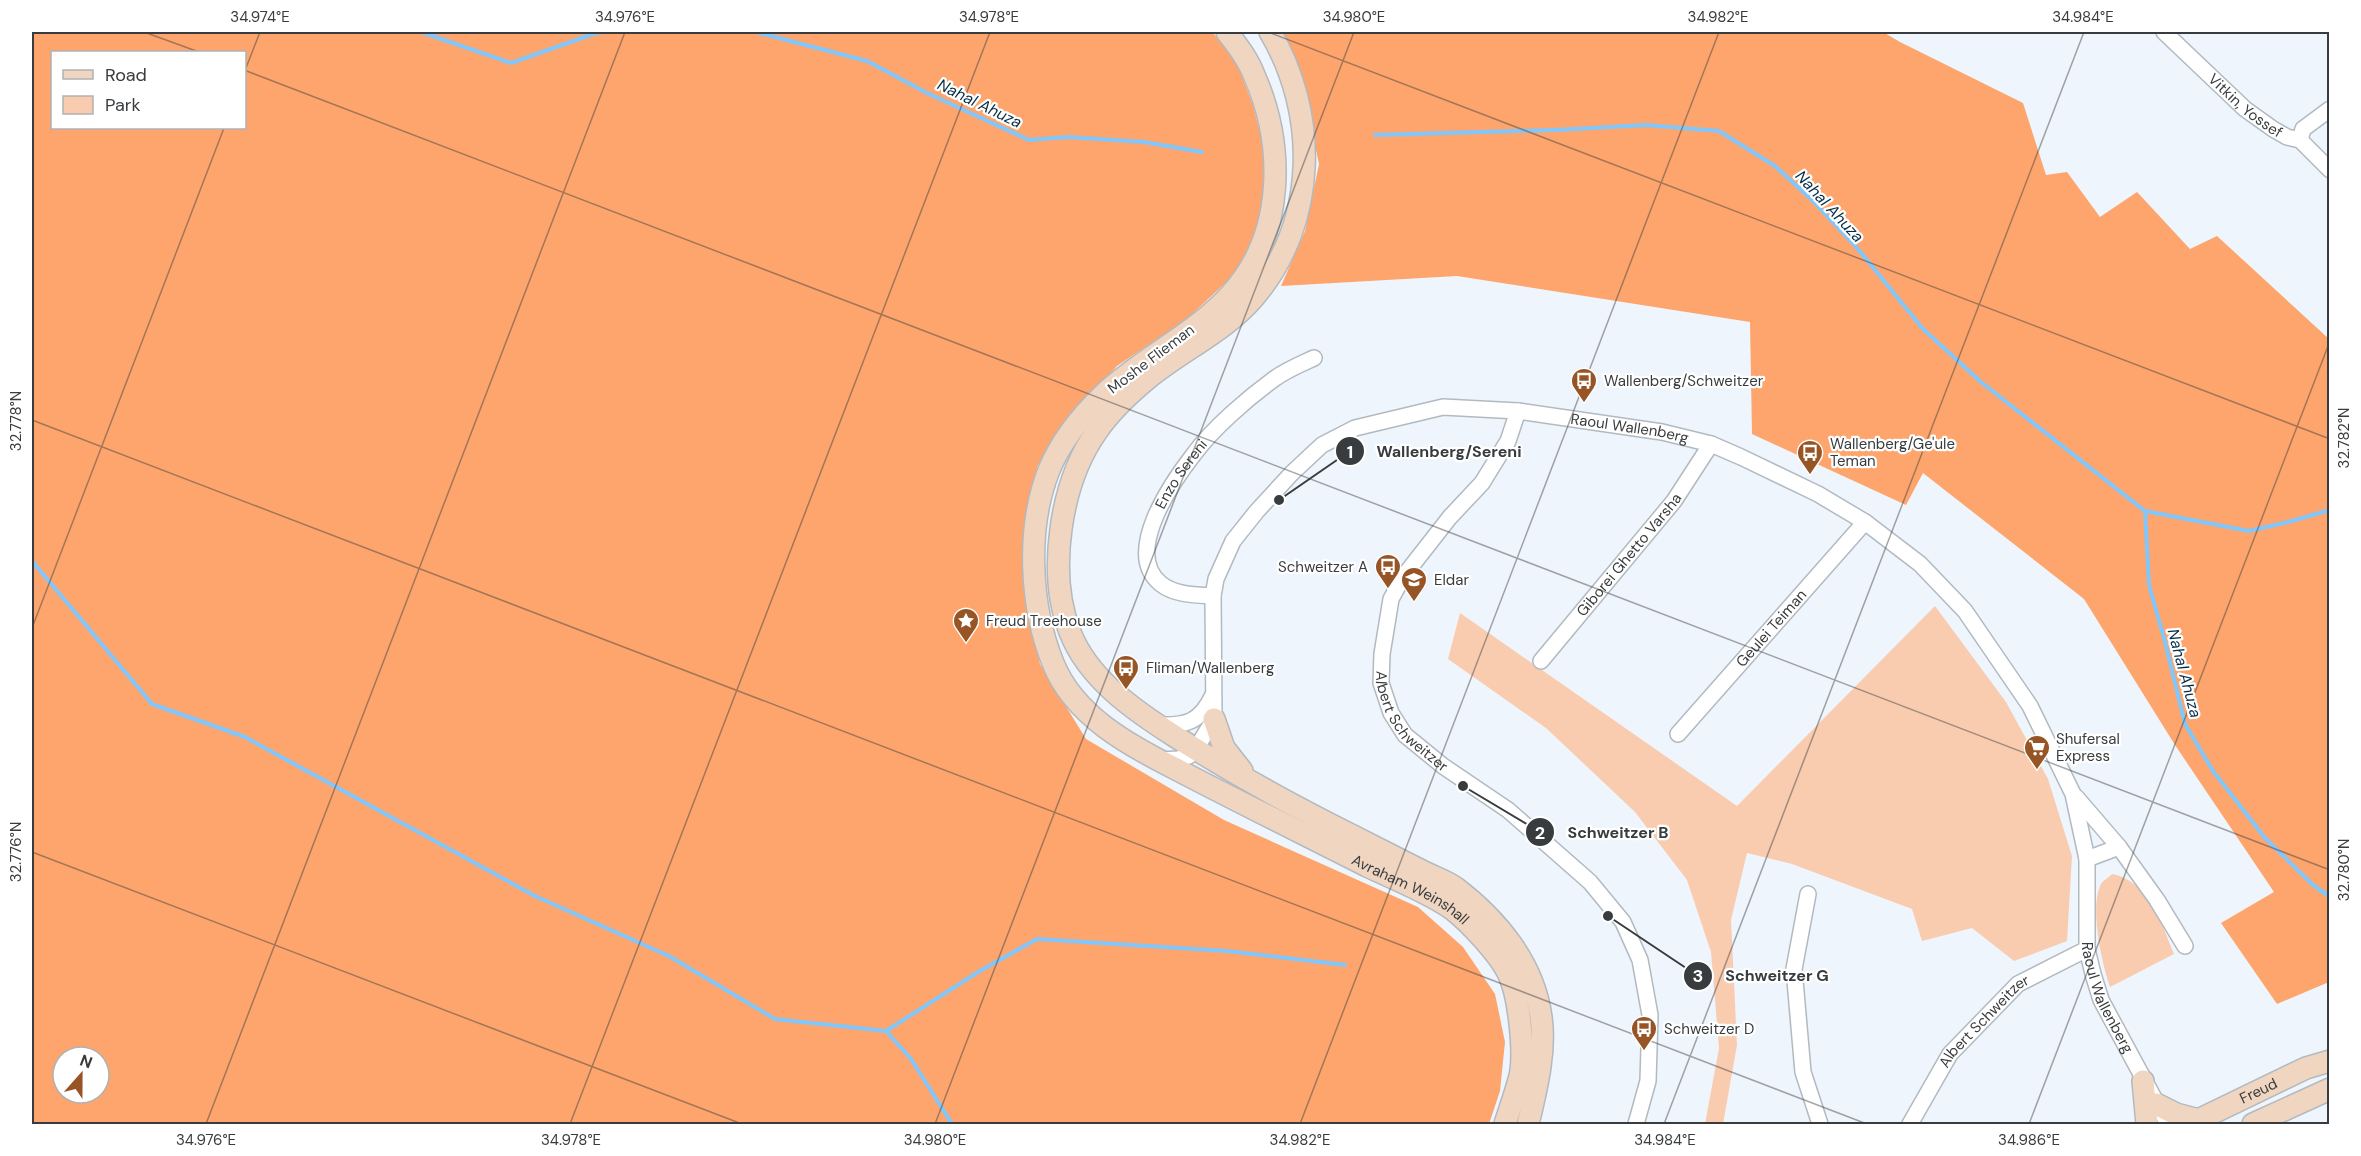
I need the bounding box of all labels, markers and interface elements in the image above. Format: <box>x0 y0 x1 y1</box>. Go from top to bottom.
text: 34.974°E <box>230 7 290 27</box>
text: 34.976°E <box>595 7 655 27</box>
text: 34.978°E <box>959 7 1019 27</box>
text: 34.980°E <box>1323 7 1385 27</box>
text: 34.982°E <box>1688 7 1748 27</box>
text: 34.984°E <box>2052 7 2114 27</box>
legend <box>51 51 246 129</box>
text: Road <box>105 63 147 87</box>
street label: Vitkin, Yossef <box>2204 69 2286 142</box>
water label: Nahal Ahuza <box>934 74 1026 133</box>
text: Park <box>105 93 141 117</box>
water label: Nahal Ahuza <box>1791 166 1869 247</box>
street label: Moshe Flieman <box>1104 320 1198 398</box>
bus stop icon: Wallenberg/Schweitzer <box>1569 366 1599 404</box>
place label: Wallenberg/Schweitzer <box>1604 371 1764 391</box>
text: 32.778°N <box>6 391 26 451</box>
text: 32.782°N <box>2334 408 2354 468</box>
street label: Raoul Wallenberg <box>1569 409 1691 448</box>
callout: Wallenberg/Sereni <box>1335 434 1534 468</box>
place label: Wallenberg/Ge'ule Teman <box>1830 434 1955 471</box>
street label: Enzo Sereni <box>1150 435 1212 512</box>
bus stop icon: Wallenberg/Ge'ule Teman <box>1795 438 1825 476</box>
text: 1 <box>1347 440 1353 464</box>
text: Wallenberg/Sereni <box>1376 441 1522 462</box>
street label: Giborei Ghetto Varsha <box>1572 489 1686 621</box>
bus stop icon: Schweitzer A <box>1373 552 1403 590</box>
place label: Schweitzer A <box>1278 557 1368 577</box>
school or university icon: Eldar <box>1399 565 1429 603</box>
place label: Eldar <box>1434 570 1469 590</box>
street label: Geulei Teiman <box>1732 585 1811 671</box>
place icon: Freud Treehouse <box>951 606 981 644</box>
place label: Freud Treehouse <box>986 611 1102 631</box>
water label: Nahal Ahuza <box>2163 626 2207 720</box>
bus stop icon: Fliman/Wallenberg <box>1111 653 1141 691</box>
place label: Fliman/Wallenberg <box>1146 658 1274 678</box>
street label: Albert Schweitzer <box>1371 671 1452 777</box>
place label: Shufersal Express <box>2056 729 2120 766</box>
supermarket icon: Shufersal Express <box>2022 733 2052 771</box>
callout: Schweitzer B <box>1525 815 1680 849</box>
text: 2 <box>1535 821 1545 845</box>
text: 32.776°N <box>6 822 26 882</box>
text: Schweitzer B <box>1567 822 1669 843</box>
text: 32.780°N <box>2334 839 2354 901</box>
street label: Avraham Weinshall <box>1348 850 1473 929</box>
street label: Raoul Wallenberg <box>2077 942 2138 1057</box>
callout: Schweitzer G <box>1683 959 1840 993</box>
text: 3 <box>1693 964 1703 988</box>
text: Schweitzer G <box>1725 965 1829 986</box>
street label: Albert Schweitzer <box>1934 970 2033 1071</box>
bus stop icon: Schweitzer D <box>1629 1014 1659 1052</box>
place label: Schweitzer D <box>1664 1019 1754 1039</box>
north arrow <box>51 1045 111 1105</box>
text: N <box>77 1050 95 1073</box>
street label: Freud <box>2236 1073 2281 1109</box>
text: 34.976°E <box>176 1130 236 1150</box>
text: 34.978°E <box>541 1130 601 1150</box>
text: 34.980°E <box>904 1130 966 1150</box>
text: 34.982°E <box>1270 1130 1330 1150</box>
text: 34.984°E <box>1634 1130 1696 1150</box>
text: 34.986°E <box>1998 1130 2060 1150</box>

